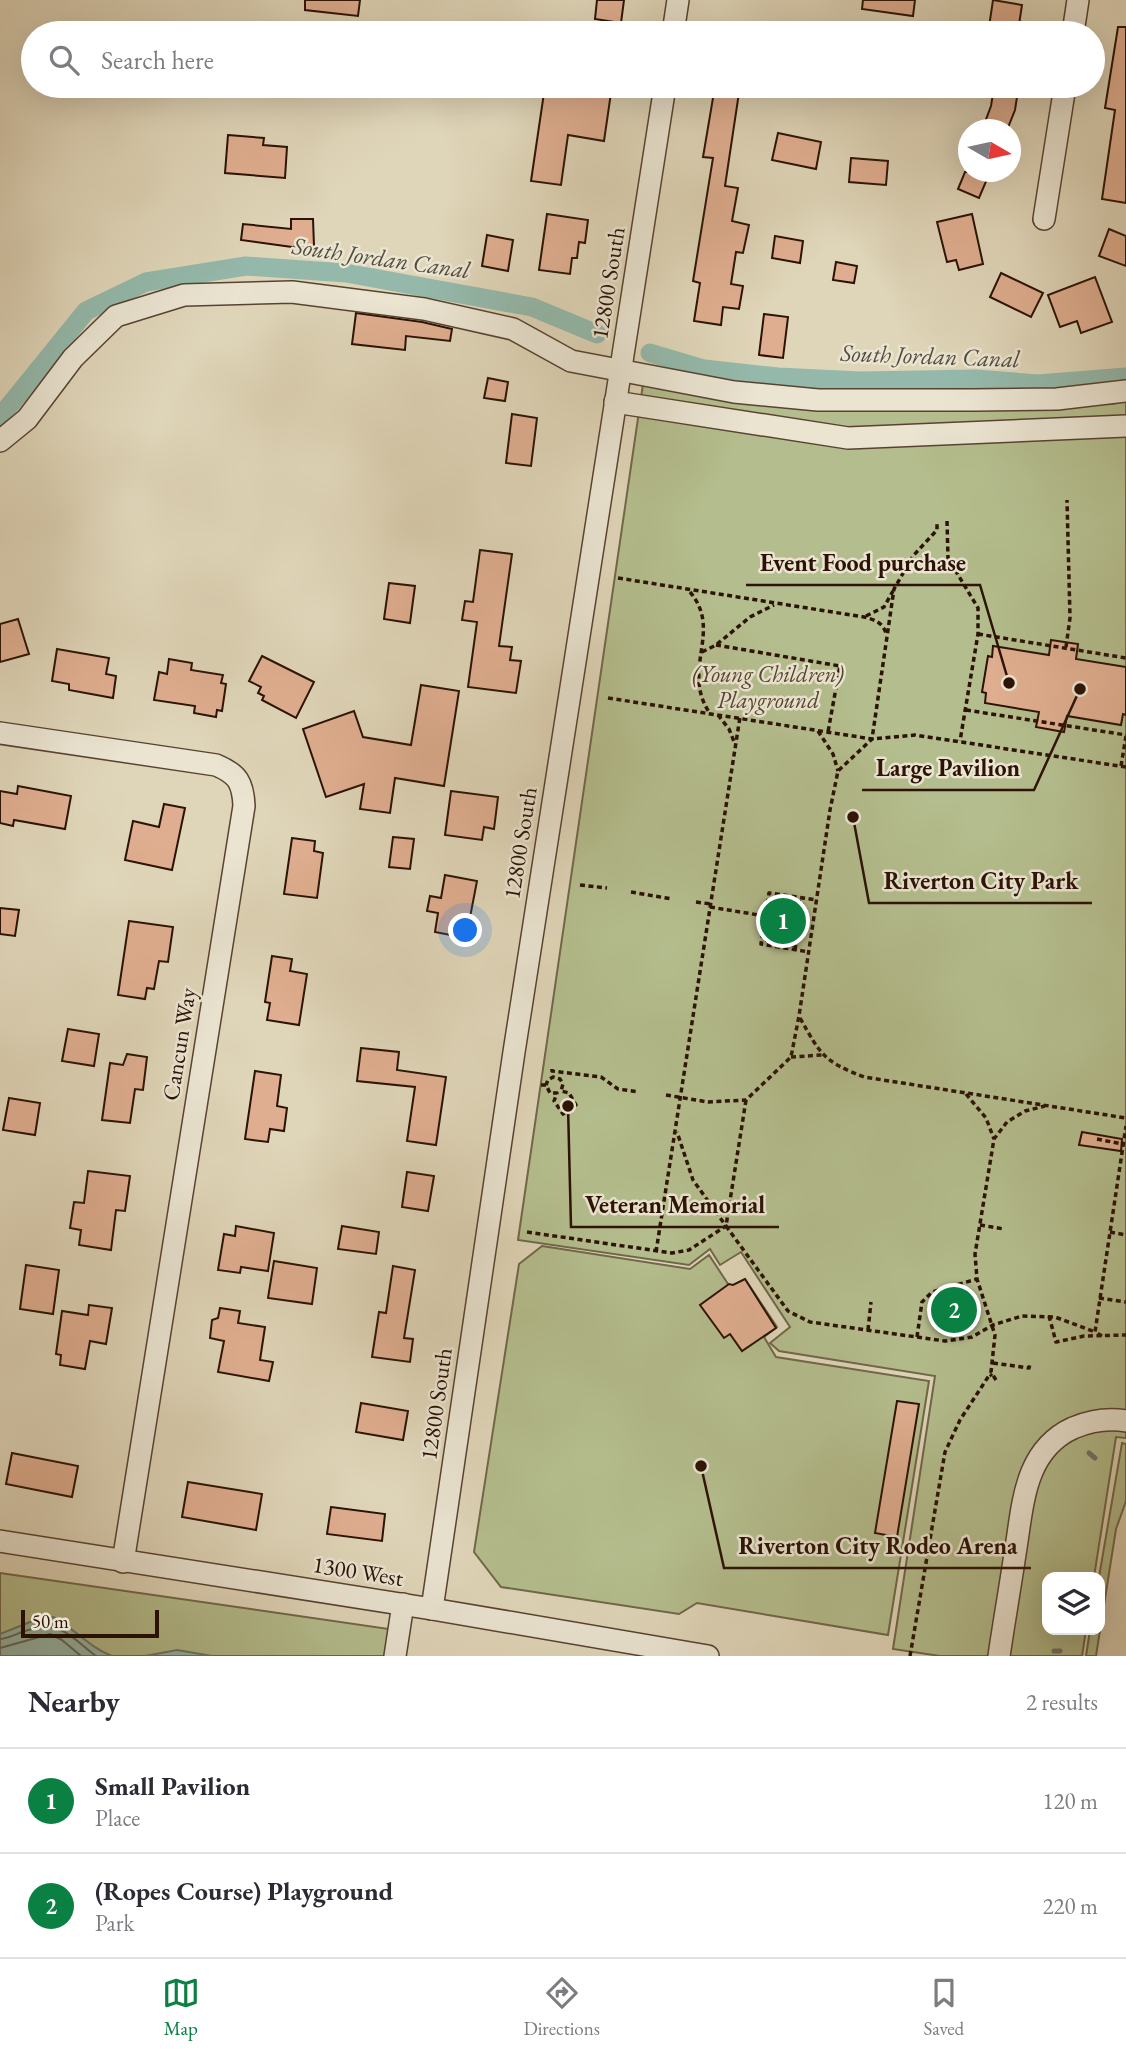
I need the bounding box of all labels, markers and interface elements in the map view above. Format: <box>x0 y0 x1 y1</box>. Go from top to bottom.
search box <box>21 21 1105 98</box>
icon: search <box>45 41 83 79</box>
text: Search here <box>101 43 214 77</box>
north arrow <box>958 119 1021 182</box>
street label: 12800 South <box>584 225 632 341</box>
water label: South Jordan Canal <box>289 230 473 285</box>
water label: South Jordan Canal <box>839 337 1021 374</box>
callout: Event Food purchase <box>746 540 980 585</box>
text: Event Food purchase <box>760 547 966 578</box>
park label: (Young Children) Playground <box>692 659 845 715</box>
callout: Large Pavilion <box>862 745 1034 790</box>
text: Large Pavilion <box>876 752 1020 784</box>
street label: 12800 South <box>496 785 544 901</box>
callout: Riverton City Park <box>869 858 1092 903</box>
text: Riverton City Park <box>884 865 1079 897</box>
pin: 1 <box>760 895 806 947</box>
your location <box>448 913 482 947</box>
street label: Cancun Way <box>155 985 203 1102</box>
callout: Veteran Memorial <box>571 1182 779 1227</box>
text: Veteran Memorial <box>585 1189 765 1220</box>
pin: 2 <box>931 1284 977 1336</box>
street label: 12800 South <box>413 1346 459 1462</box>
callout: Riverton City Rodeo Arena <box>724 1523 1031 1568</box>
text: Riverton City Rodeo Arena <box>738 1530 1018 1562</box>
street label: 1300 West <box>311 1549 406 1593</box>
map controls <box>1042 1572 1105 1635</box>
button: layers <box>1042 1572 1105 1635</box>
scale bar <box>21 1607 159 1639</box>
text: 50 m <box>32 1609 69 1634</box>
text: Nearby <box>28 1682 120 1721</box>
text: 2 results <box>1026 1687 1098 1717</box>
text: Small Pavilion <box>95 1769 250 1803</box>
text: 1 <box>45 1786 57 1816</box>
text: 120 m <box>1042 1786 1098 1816</box>
text: Place <box>95 1803 140 1833</box>
text: (Ropes Course) Playground <box>95 1874 393 1908</box>
text: 2 <box>45 1891 57 1921</box>
text: 220 m <box>1042 1891 1098 1921</box>
text: Park <box>95 1908 134 1938</box>
tab: Map <box>162 1974 200 2041</box>
tab: Directions <box>523 1974 600 2041</box>
tab: Saved <box>923 1974 964 2041</box>

